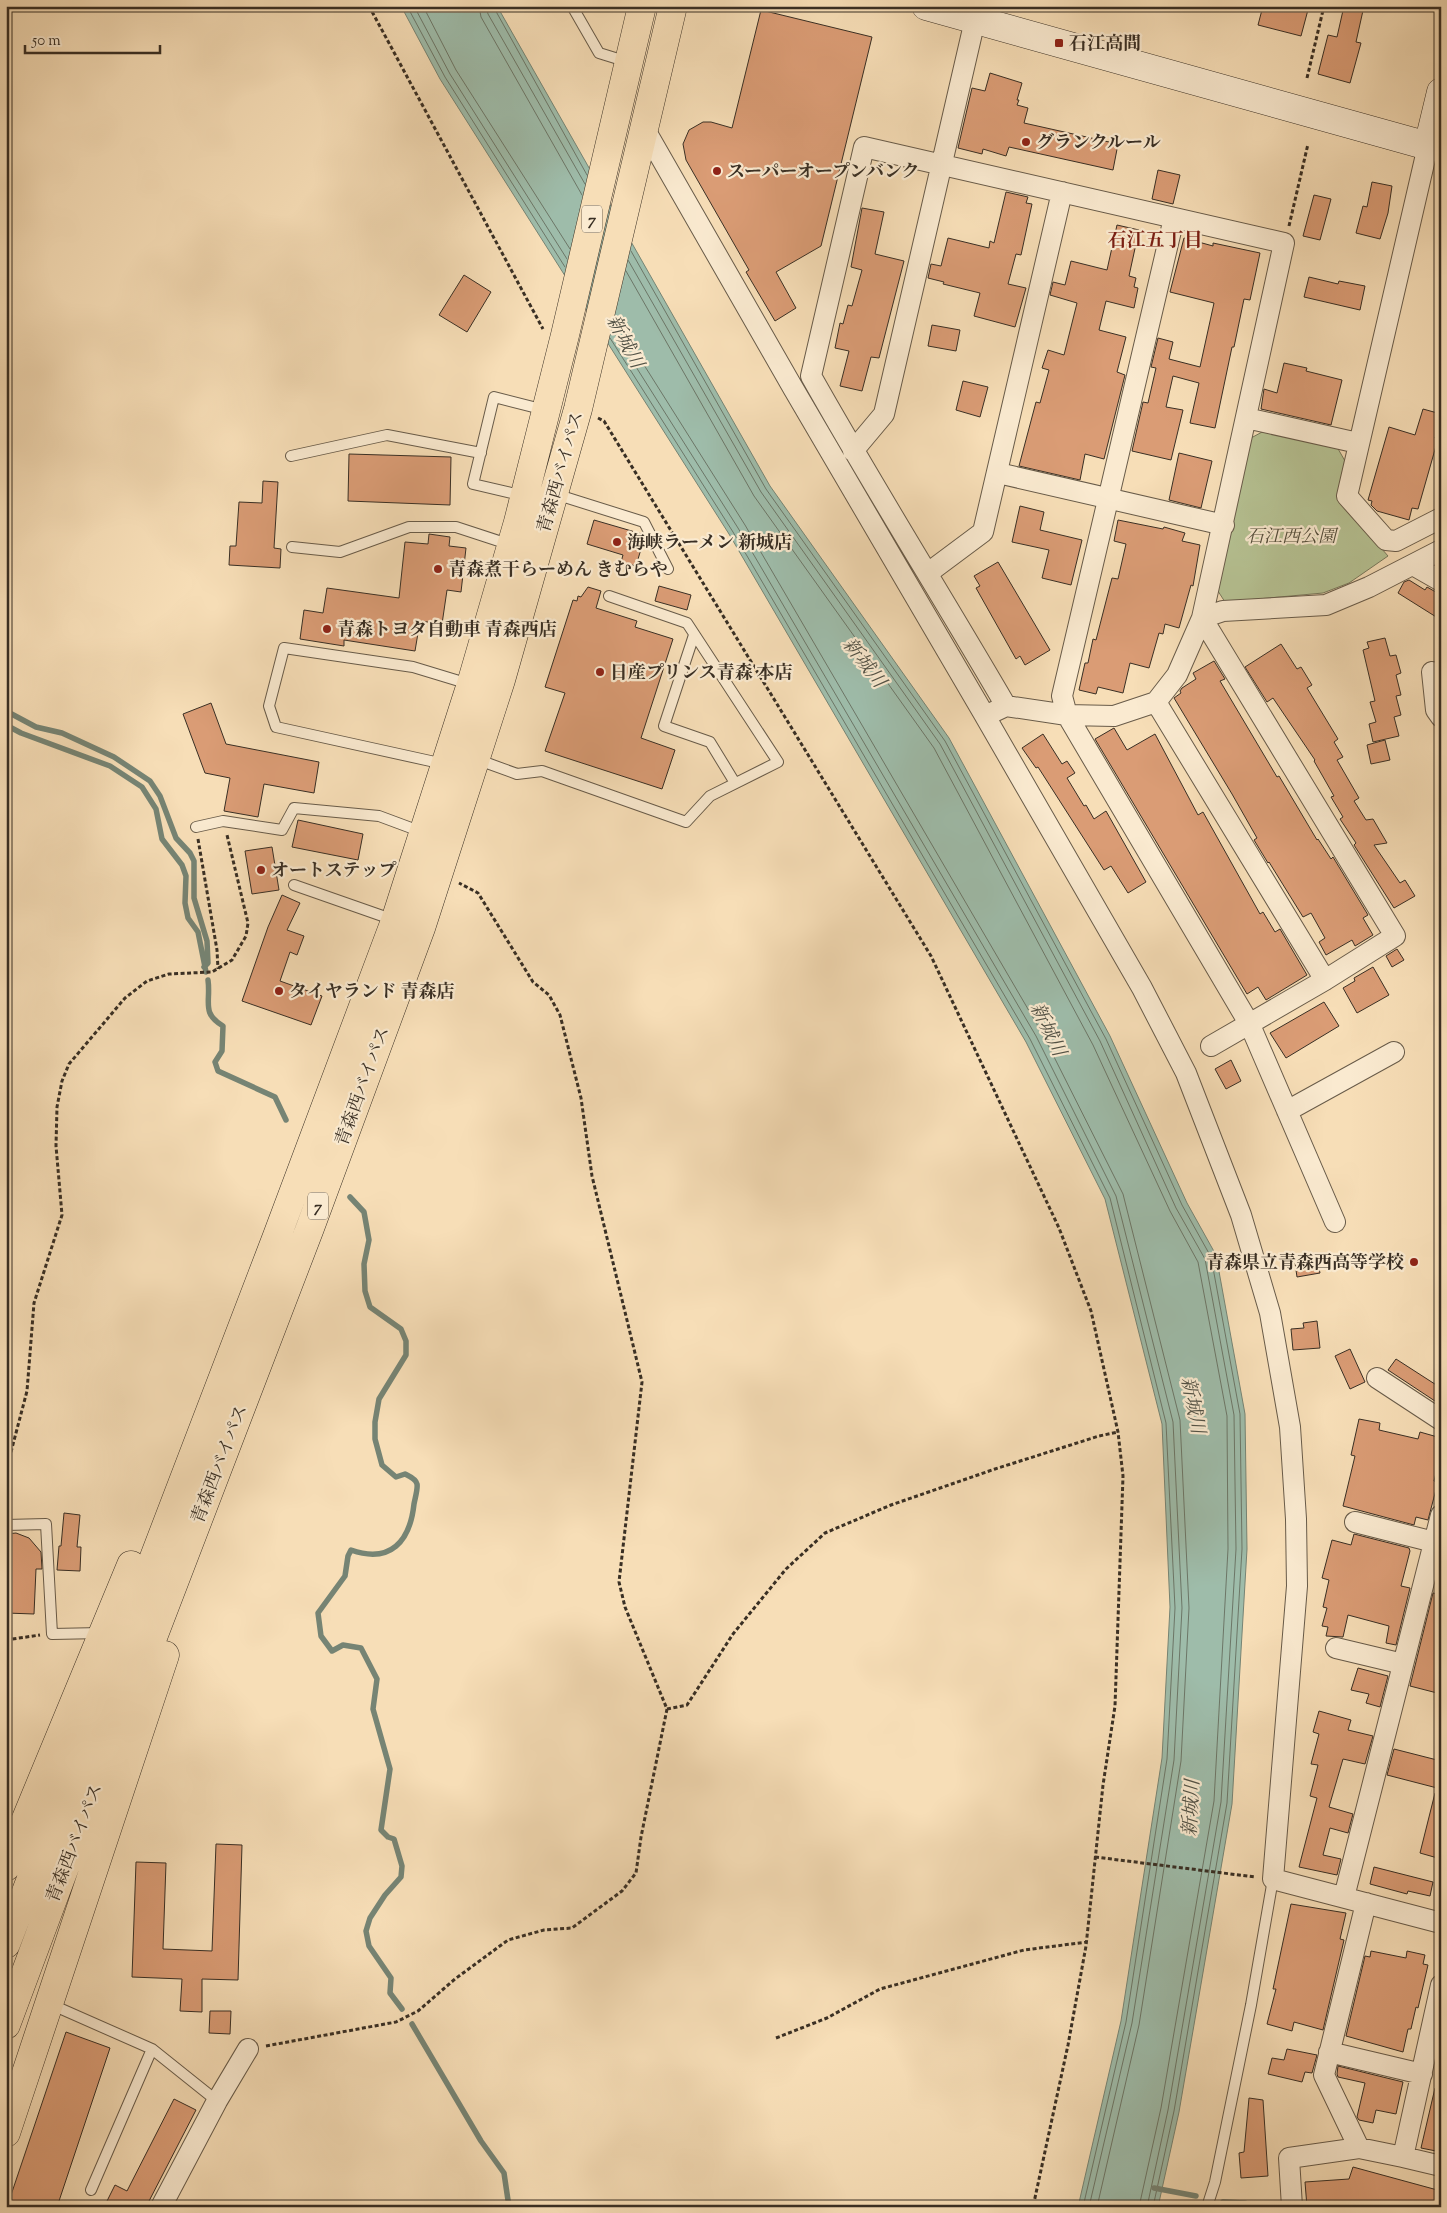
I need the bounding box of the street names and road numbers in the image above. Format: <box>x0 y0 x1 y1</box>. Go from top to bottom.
road number: 7 <box>582 205 602 232</box>
street label: 青森西バイパス <box>532 409 592 537</box>
street label: 青森西バイパス <box>330 1023 398 1150</box>
road number: 7 <box>308 1192 328 1220</box>
street label: 青森西バイパス <box>186 1401 256 1528</box>
street label: 青森西バイパス <box>41 1780 111 1907</box>

